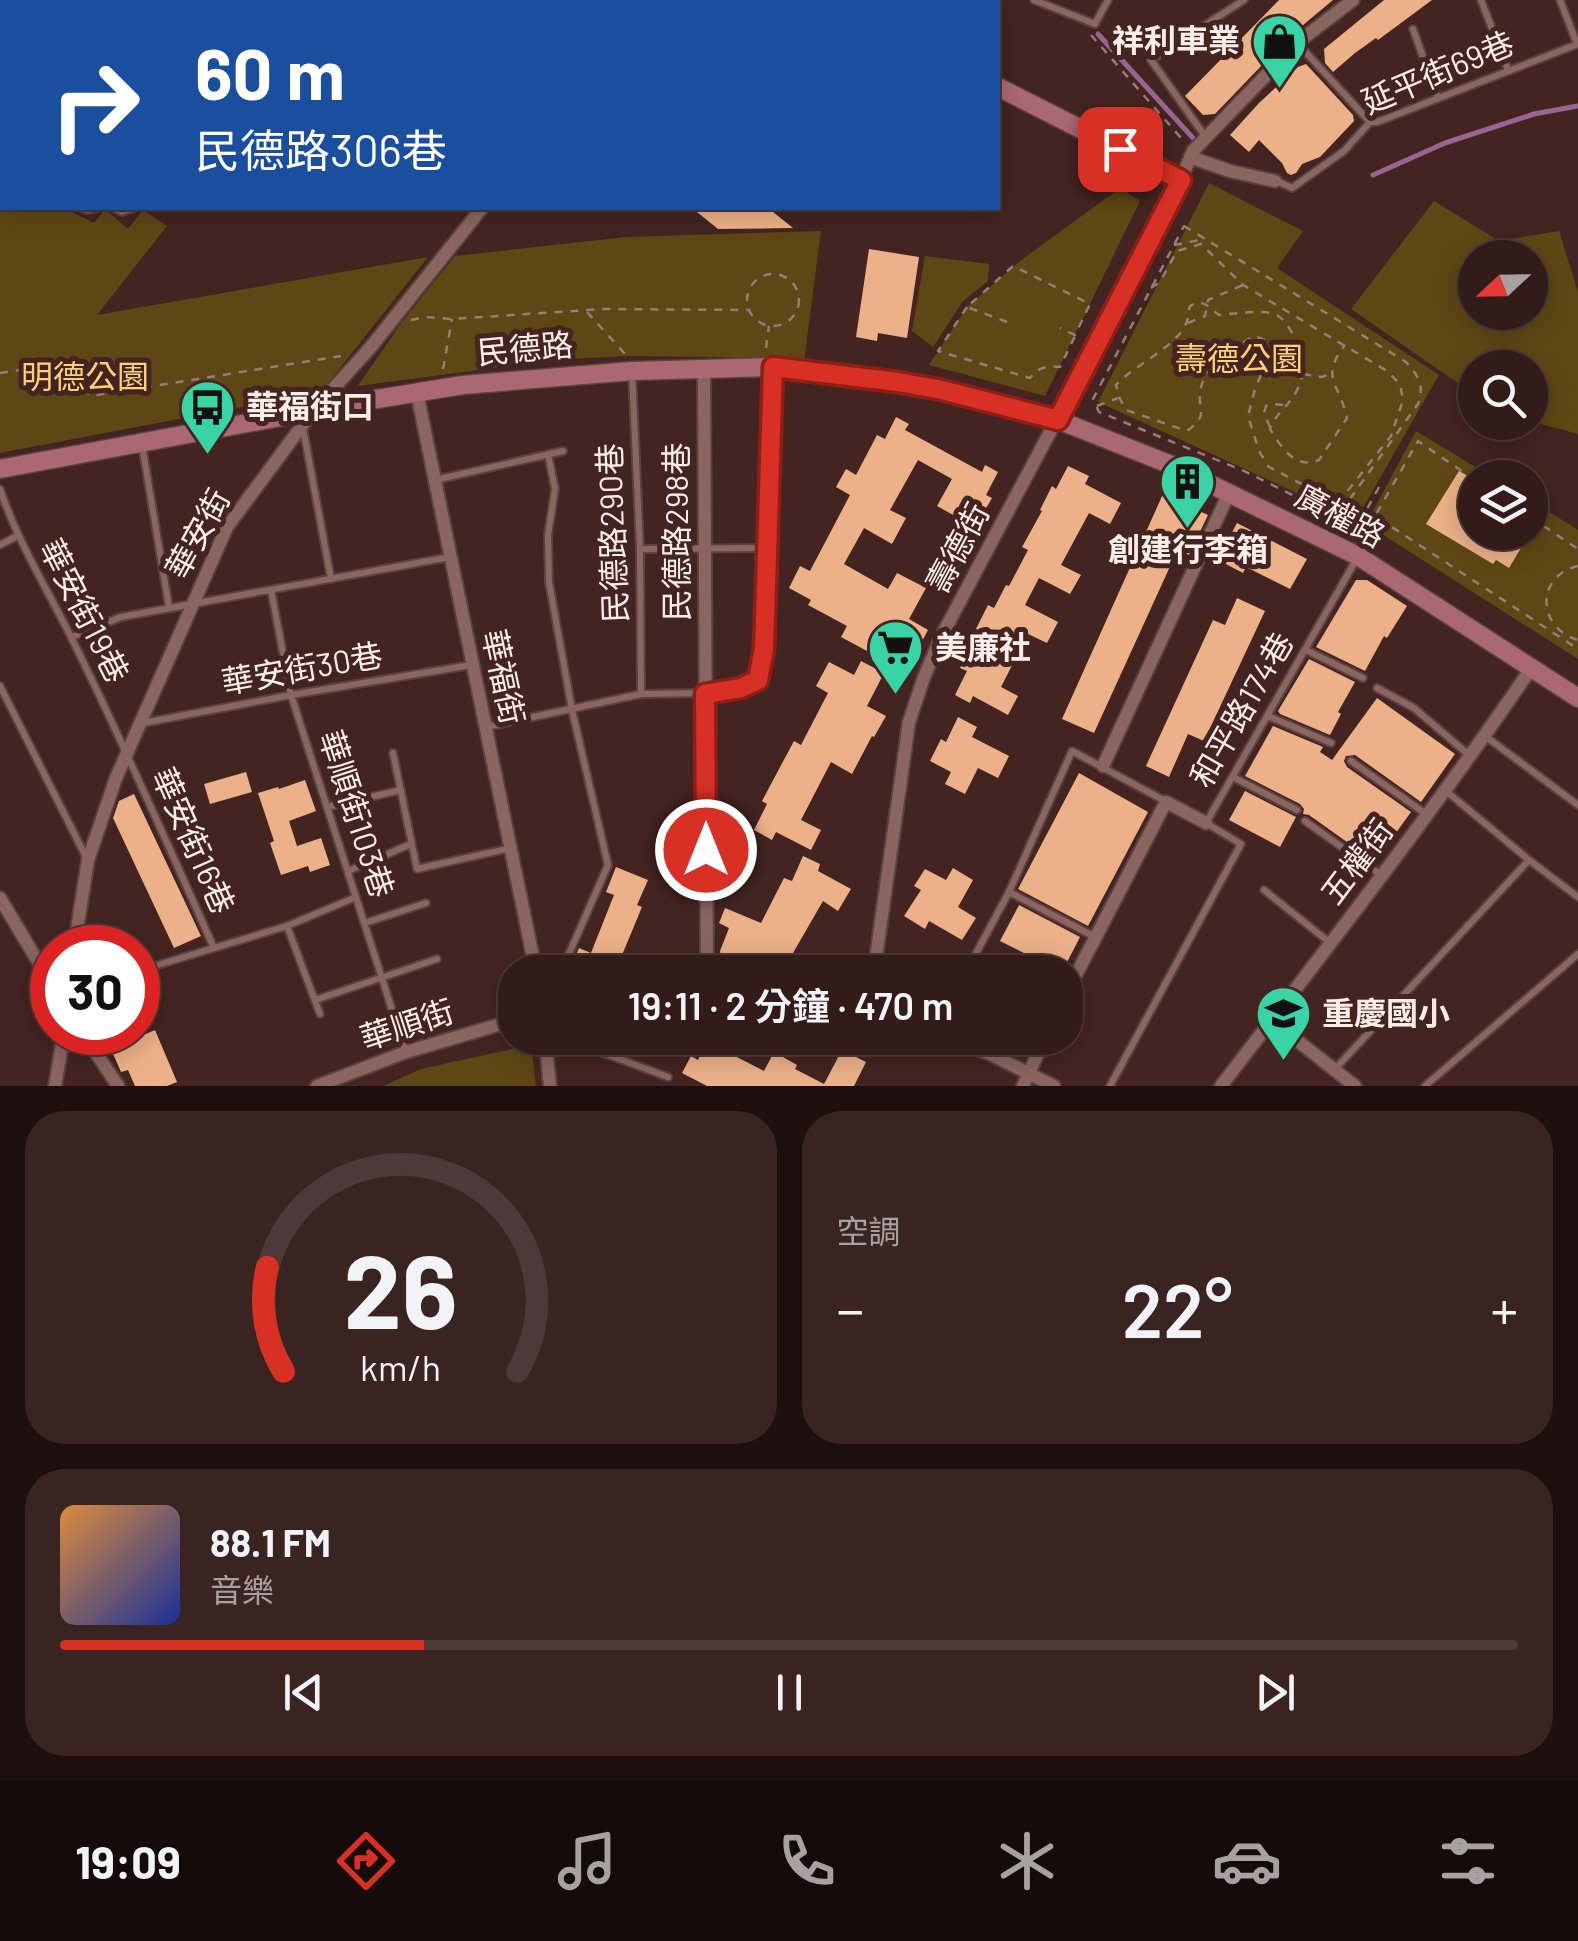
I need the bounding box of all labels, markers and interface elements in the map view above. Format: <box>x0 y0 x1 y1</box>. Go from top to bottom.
shop icon: 祥利車業 <box>1249 11 1309 90</box>
place label: 祥利車業 <box>1112 20 1240 58</box>
street label: 延平街69巷 <box>1356 22 1519 120</box>
text: 60 m <box>195 30 345 114</box>
icon: right <box>30 40 160 170</box>
pin <box>1078 107 1163 192</box>
text: 民德路306巷 <box>195 122 447 176</box>
icon: arrive <box>1093 122 1148 177</box>
north arrow <box>1458 240 1548 330</box>
map controls <box>1458 240 1548 550</box>
street label: 民德路 <box>475 324 574 370</box>
park label: 壽德公園 <box>1175 338 1303 376</box>
button: search <box>1458 350 1548 440</box>
park label: 明德公園 <box>21 356 149 394</box>
bus stop icon: 華福街口 <box>177 377 237 456</box>
place label: 華福街口 <box>246 386 374 424</box>
street label: 民德路290巷 <box>589 443 633 624</box>
street label: 民德路298巷 <box>656 443 694 621</box>
building icon: 創建行李箱 <box>1158 451 1218 530</box>
button: layers <box>1458 460 1548 550</box>
street label: 廣權路 <box>1290 475 1392 554</box>
street label: 華安街 <box>156 482 236 584</box>
street label: 壽德街 <box>917 496 996 598</box>
place label: 創建行李箱 <box>1108 529 1268 567</box>
street label: 華安街19巷 <box>33 532 138 688</box>
supermarket icon: 美廉社 <box>866 618 926 697</box>
street label: 和平路174巷 <box>1181 625 1300 793</box>
street label: 華福街 <box>476 626 534 727</box>
place label: 美廉社 <box>935 627 1031 665</box>
street label: 華安街30巷 <box>218 634 385 700</box>
street label: 華順街103巷 <box>313 725 403 902</box>
street label: 華安街16巷 <box>146 761 244 919</box>
position arrow <box>654 798 758 902</box>
street label: 五權街 <box>1311 811 1399 911</box>
speed limit sign: 30 <box>30 925 160 1055</box>
text: 19:11 · 2 分鐘 · 470 m <box>628 982 953 1028</box>
school or university icon: 重慶國小 <box>1253 984 1313 1063</box>
street label: 華順街 <box>355 990 458 1056</box>
place label: 重慶國小 <box>1322 993 1450 1031</box>
text: 空調 <box>837 1211 901 1249</box>
text: 26 <box>344 1225 458 1350</box>
text: 22° <box>1122 1263 1233 1353</box>
text: − <box>837 1275 864 1341</box>
text: + <box>1490 1275 1518 1341</box>
text: km/h <box>360 1345 441 1388</box>
text: 88.1 FM <box>210 1519 331 1565</box>
text: 音樂 <box>210 1570 274 1608</box>
icon: previous <box>276 1665 331 1720</box>
icon: pause <box>762 1665 817 1720</box>
icon: next <box>1248 1665 1303 1720</box>
icon: directions <box>331 1826 401 1896</box>
icon: music <box>552 1826 622 1896</box>
icon: phone <box>772 1826 842 1896</box>
icon: climate <box>992 1826 1062 1896</box>
icon: car <box>1212 1826 1282 1896</box>
icon: filters <box>1433 1826 1503 1896</box>
text: 19:09 <box>75 1834 181 1888</box>

